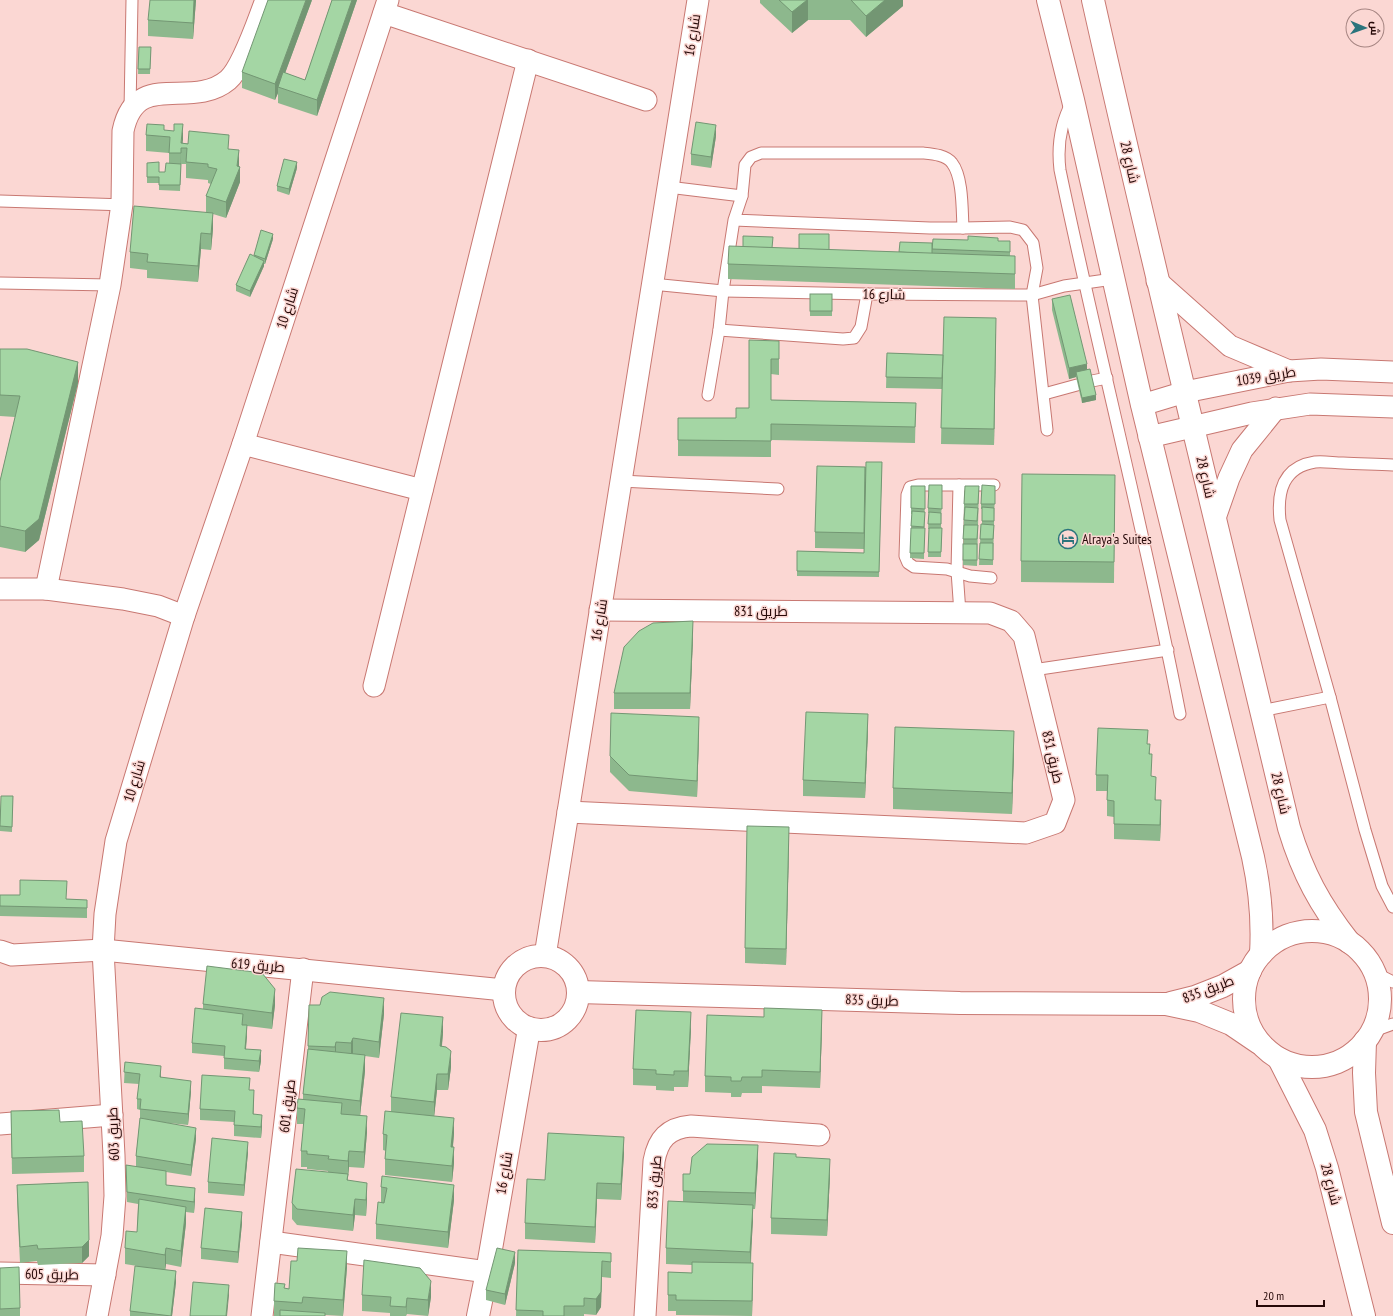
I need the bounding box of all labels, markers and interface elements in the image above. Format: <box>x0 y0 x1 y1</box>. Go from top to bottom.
north arrow <box>1345 8 1385 48</box>
street label: شارع 16 <box>680 13 704 57</box>
text: ش <box>1368 21 1382 36</box>
street label: شارع 28 <box>1116 139 1144 185</box>
street label: شارع 10 <box>272 285 302 331</box>
street label: شارع 16 <box>862 285 906 303</box>
street label: طريق 1039 <box>1235 362 1297 390</box>
street label: شارع 28 <box>1192 454 1220 500</box>
hotel icon: Alraya'a Suites <box>1057 528 1079 550</box>
place label: Alraya'a Suites <box>1082 530 1152 548</box>
street label: شارع 16 <box>587 598 611 642</box>
street label: طريق 831 <box>734 602 788 620</box>
street label: طريق 831 <box>1038 729 1068 785</box>
street label: شارع 10 <box>119 758 149 804</box>
street label: شارع 28 <box>1267 770 1295 816</box>
street label: طريق 619 <box>230 954 286 976</box>
street label: طريق 835 <box>1180 971 1236 1007</box>
street label: طريق 835 <box>845 990 899 1010</box>
street label: طريق 601 <box>275 1078 299 1134</box>
street label: طريق 603 <box>103 1107 123 1161</box>
street label: شارع 16 <box>491 1150 517 1196</box>
street label: طريق 833 <box>643 1154 665 1210</box>
street label: شارع 28 <box>1317 1161 1345 1207</box>
street label: طريق 605 <box>25 1265 79 1283</box>
scale bar <box>1257 1282 1324 1308</box>
text: 20 m <box>1263 1288 1284 1303</box>

